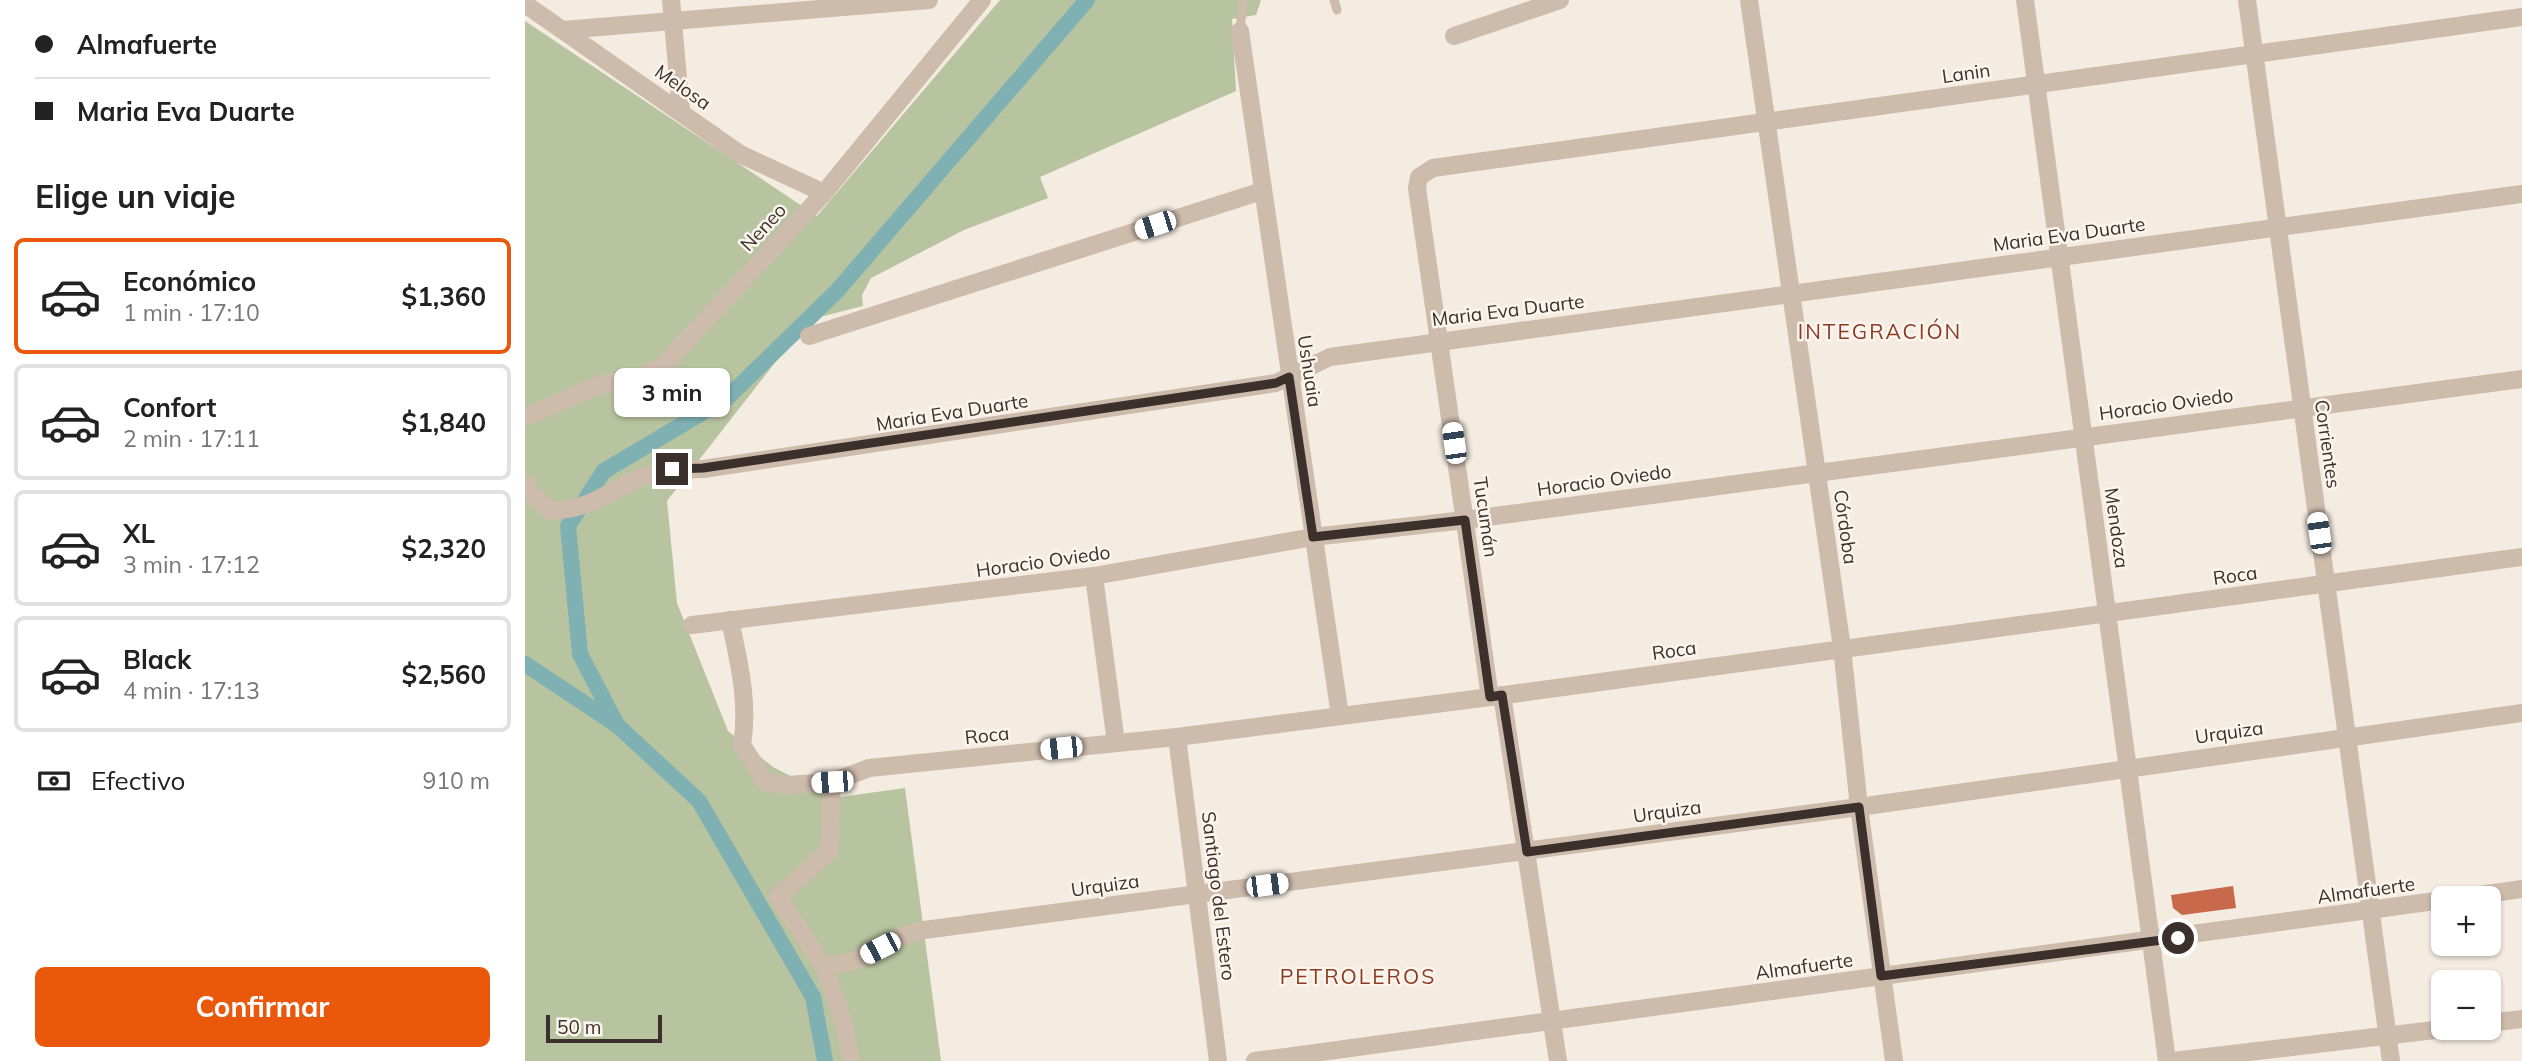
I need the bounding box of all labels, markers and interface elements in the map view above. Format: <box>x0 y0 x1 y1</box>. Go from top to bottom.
text: Almafuerte <box>77 28 217 61</box>
street label: Lanin <box>1940 58 1992 88</box>
street label: Melosa <box>650 59 716 115</box>
text: Maria Eva Duarte <box>77 95 295 128</box>
text: Elige un viaje <box>35 176 236 216</box>
street label: Neneo <box>735 198 791 256</box>
car <box>1132 209 1179 241</box>
street label: Maria Eva Duarte <box>1991 211 2147 257</box>
icon: car <box>39 265 102 328</box>
text: Económico <box>123 265 256 298</box>
text: $1,360 <box>402 280 486 313</box>
street label: Maria Eva Duarte <box>1430 289 1586 331</box>
text: 1 min · 17:10 <box>123 298 260 327</box>
district label: INTEGRACIÓN <box>1798 318 1962 344</box>
street label: Ushuaia <box>1292 333 1328 409</box>
callout: 3 min <box>614 368 730 416</box>
text: 3 min <box>642 378 702 407</box>
street label: Horacio Oviedo <box>2097 383 2235 425</box>
street label: Maria Eva Duarte <box>874 388 1030 436</box>
icon: car <box>39 391 102 454</box>
text: Confort <box>123 391 216 424</box>
street label: Corrientes <box>2310 398 2346 490</box>
text: $1,840 <box>402 406 486 439</box>
car <box>1441 421 1468 465</box>
text: 2 min · 17:11 <box>123 424 260 453</box>
route end <box>656 453 688 485</box>
street label: Horacio Oviedo <box>1535 459 1673 501</box>
street label: Tucumán <box>1469 475 1503 559</box>
street label: Mendoza <box>2099 486 2135 570</box>
street label: Córdoba <box>1829 488 1863 566</box>
car <box>2306 511 2333 555</box>
icon: car <box>39 517 102 580</box>
text: XL <box>123 517 155 550</box>
text: $2,320 <box>402 532 486 565</box>
street label: Horacio Oviedo <box>974 540 1112 582</box>
text: 3 min · 17:12 <box>123 550 260 579</box>
street label: Roca <box>2211 560 2259 590</box>
street label: Roca <box>1650 635 1698 665</box>
icon: car <box>39 643 102 706</box>
text: Black <box>123 643 191 676</box>
text: $2,560 <box>402 658 486 691</box>
text: 4 min · 17:13 <box>123 676 260 705</box>
street label: Urquiza <box>2193 715 2265 749</box>
street label: Roca <box>964 721 1010 749</box>
car <box>1040 735 1083 761</box>
icon: cash <box>35 762 73 800</box>
text: Efectivo <box>91 764 185 797</box>
text: 910 m <box>422 766 490 795</box>
car <box>811 770 854 794</box>
street label: Urquiza <box>1631 794 1703 828</box>
street label: Santiago del Estero <box>1197 810 1241 982</box>
street label: Urquiza <box>1069 868 1141 902</box>
street label: Almafuerte <box>2316 871 2416 909</box>
car <box>1245 872 1290 898</box>
map controls <box>2431 886 2501 1040</box>
button: + <box>2431 886 2501 956</box>
route start <box>2162 922 2194 954</box>
car <box>857 929 904 967</box>
street label: Almafuerte <box>1754 947 1854 985</box>
district label: PETROLEROS <box>1280 963 1436 989</box>
button: Confirmar <box>35 967 490 1047</box>
button: − <box>2431 970 2501 1040</box>
scale bar <box>546 1012 661 1044</box>
text: 50 m <box>557 1015 601 1039</box>

